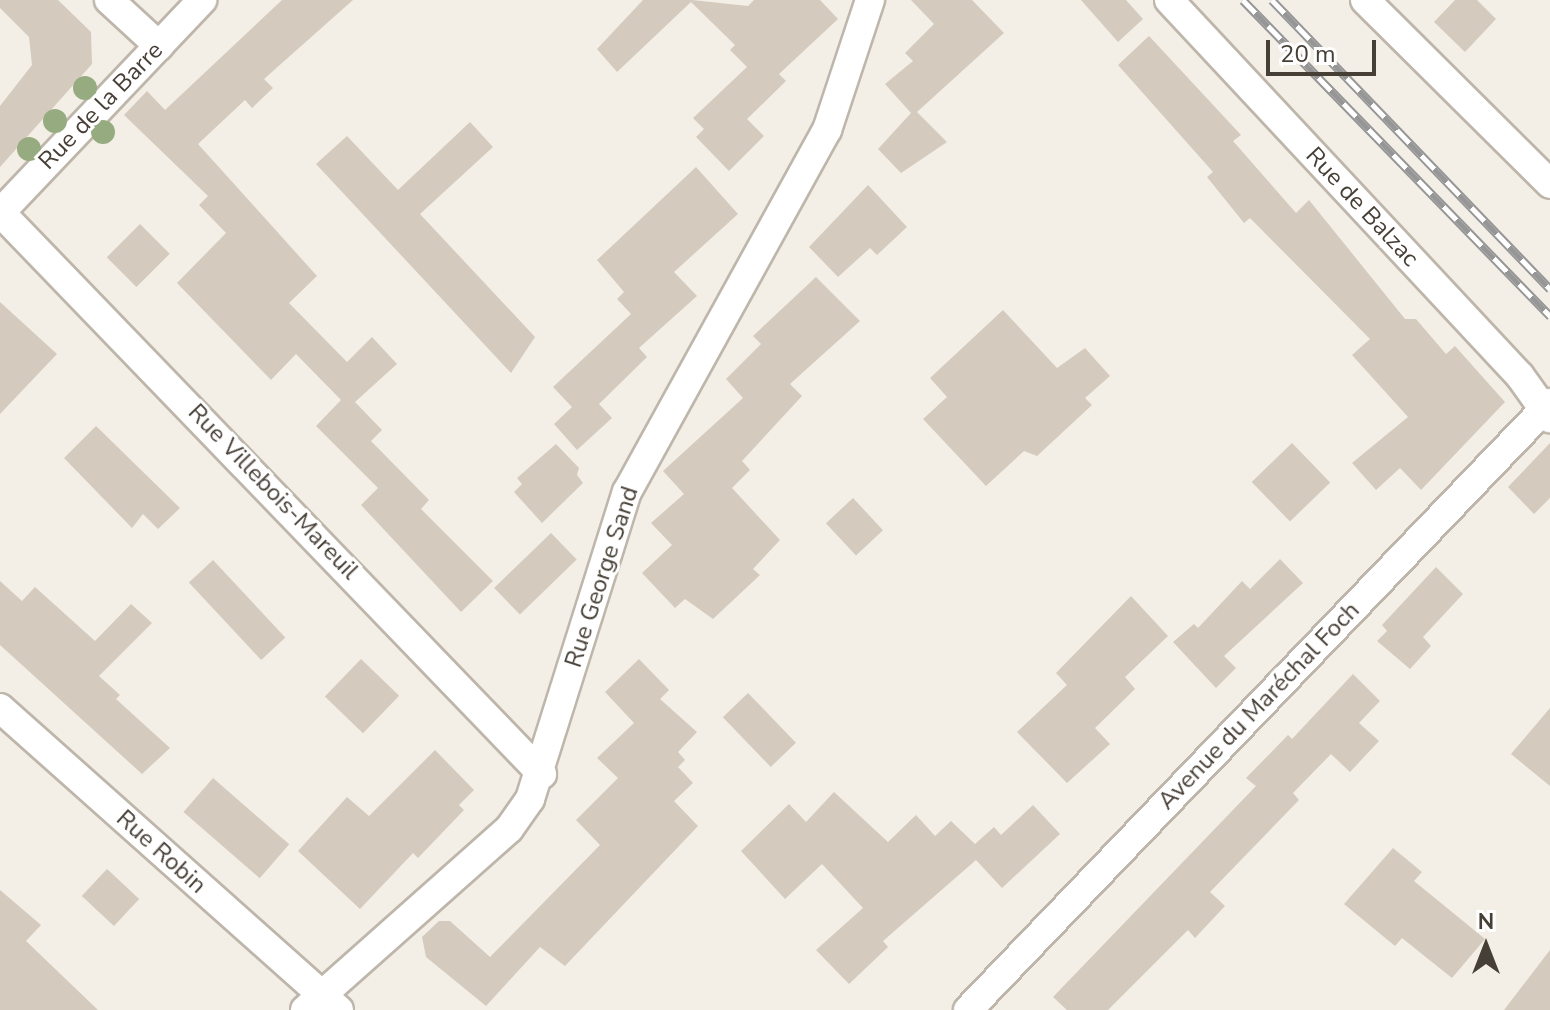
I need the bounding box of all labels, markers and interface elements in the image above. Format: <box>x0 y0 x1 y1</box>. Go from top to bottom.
scale bar <box>1270 24 1380 74</box>
street label: Rue de la Barre <box>33 36 169 176</box>
text: 20 m <box>1280 38 1336 70</box>
street label: Rue de Balzac <box>1300 142 1424 272</box>
street label: Rue Villebois-Mareuil <box>182 398 364 586</box>
street label: Rue George Sand <box>559 483 645 671</box>
street label: Avenue du Maréchal Foch <box>1152 596 1366 816</box>
street label: Rue Robin <box>110 804 212 900</box>
north arrow <box>1446 906 1526 986</box>
text: N <box>1478 907 1494 937</box>

